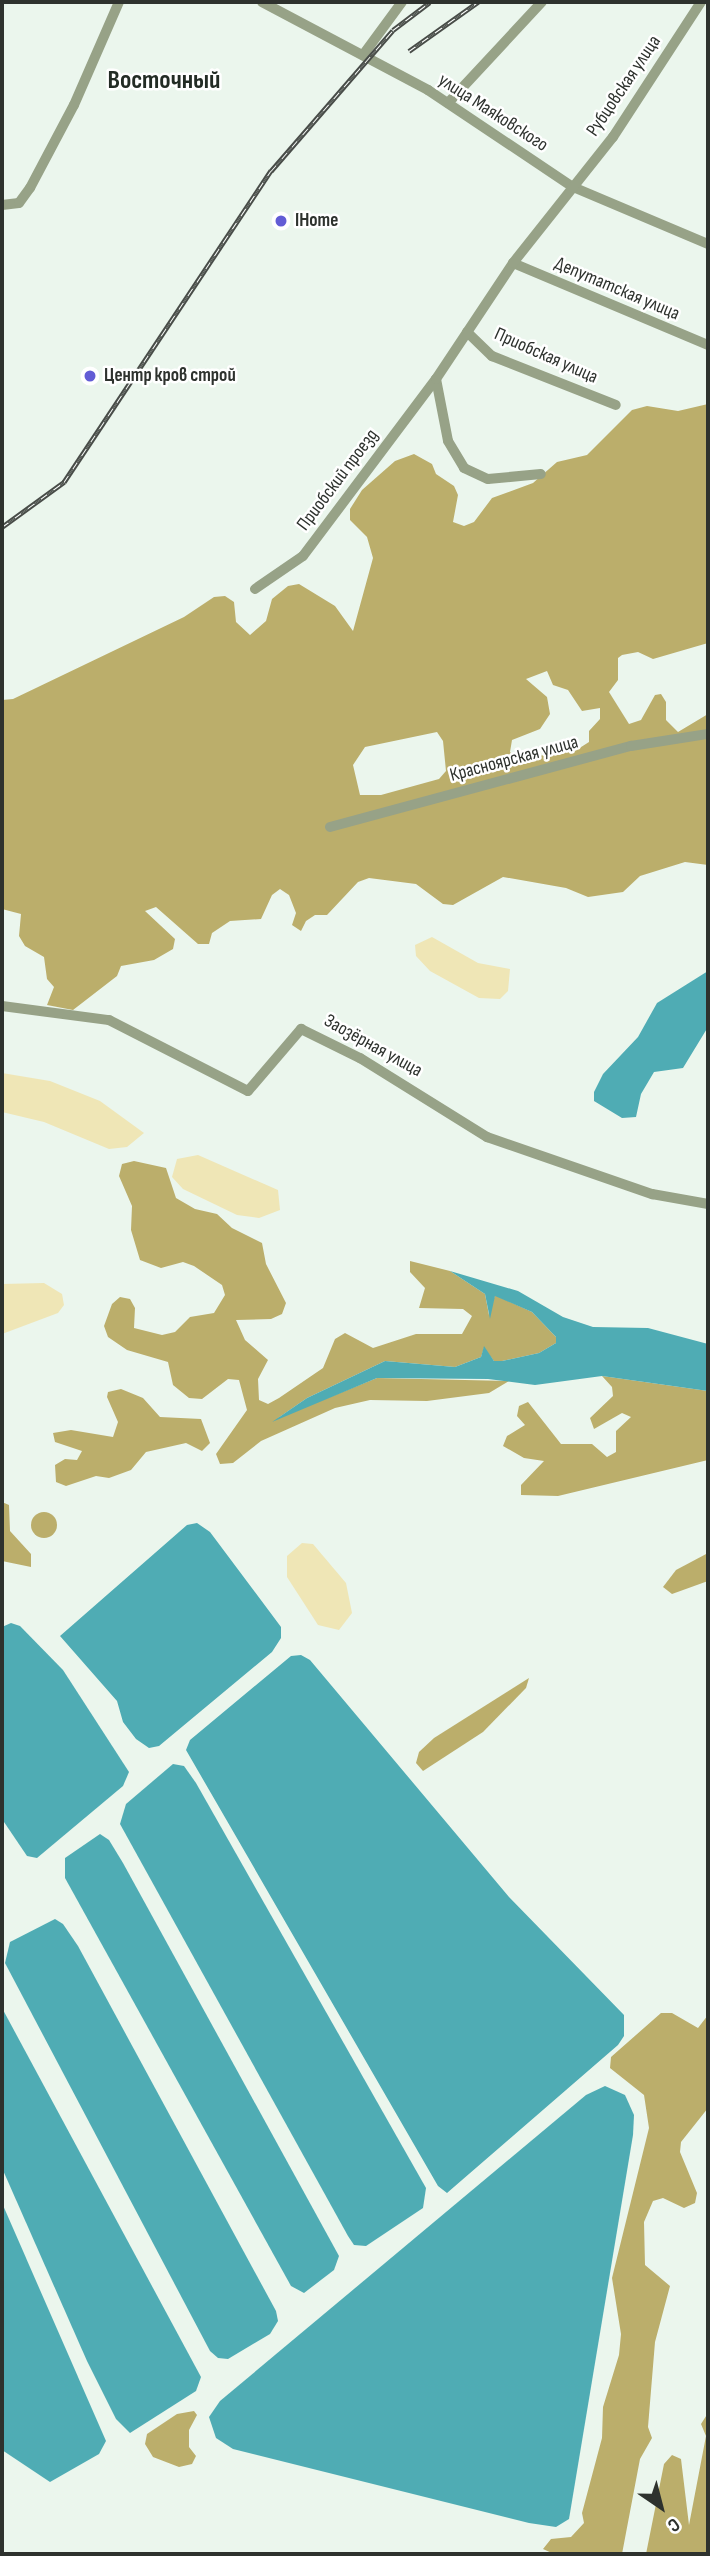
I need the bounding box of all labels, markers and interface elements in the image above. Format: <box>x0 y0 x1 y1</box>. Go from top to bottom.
street label: Рубцовская улица <box>582 31 666 141</box>
district label: Восточный <box>108 65 220 97</box>
street label: улица Маяковского <box>434 69 552 157</box>
place label: IHome <box>295 210 338 232</box>
marker: IHome <box>273 213 289 229</box>
street label: Депутатская улица <box>551 252 683 326</box>
street label: Приобская улица <box>491 323 601 389</box>
place label: Центр кров строй <box>104 365 236 387</box>
marker: Центр кров строй <box>82 368 98 384</box>
street label: Приобский проезд <box>292 425 384 535</box>
street label: Красноярская улица <box>447 731 581 787</box>
street label: Заозёрная улица <box>320 1010 426 1082</box>
north arrow <box>626 2472 696 2542</box>
text: С <box>663 2512 684 2537</box>

